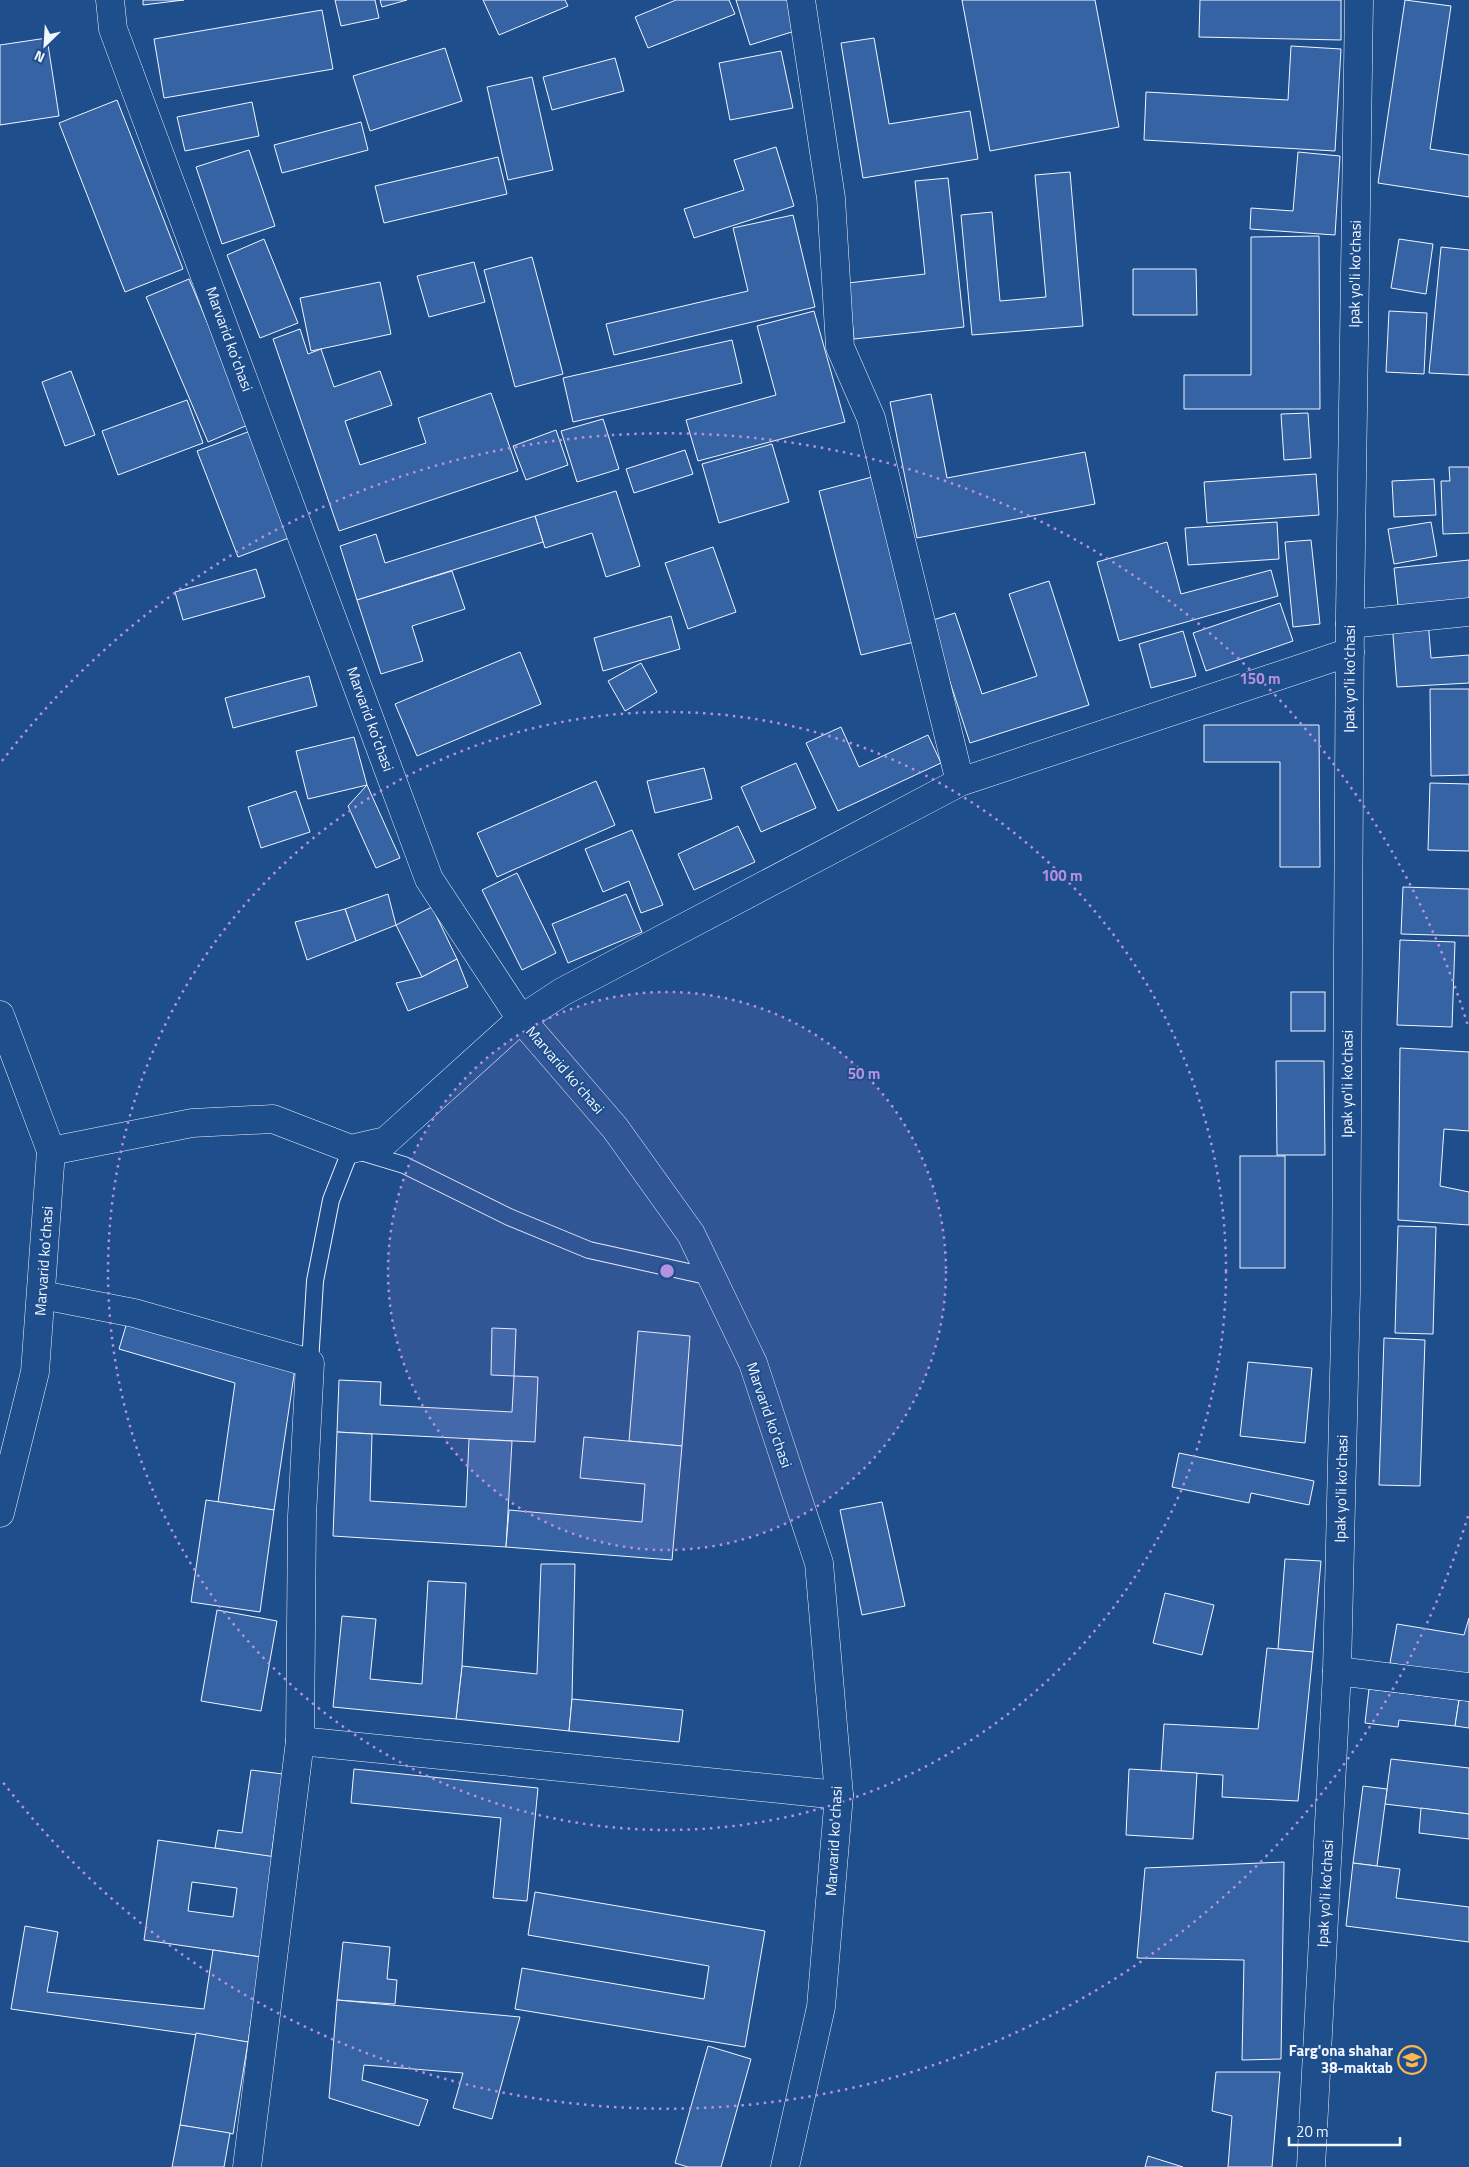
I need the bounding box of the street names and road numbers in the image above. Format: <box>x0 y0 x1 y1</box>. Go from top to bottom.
street label: Ipak yo'li ko'chasi <box>1342 220 1367 328</box>
street label: Marvarid koʻchasi <box>200 283 259 395</box>
street label: Ipak yo'li ko'chasi <box>1337 625 1361 733</box>
street label: Marvarid koʻchasi <box>341 663 400 775</box>
street label: Marvarid koʻchasi <box>521 1021 610 1119</box>
street label: Ipak yo'li ko'chasi <box>1335 1030 1359 1138</box>
street label: Marvarid koʻchasi <box>28 1205 59 1317</box>
street label: Marvarid koʻchasi <box>741 1359 798 1471</box>
street label: Ipak yo'li ko'chasi <box>1328 1435 1354 1543</box>
street label: Marvarid koʻchasi <box>819 1785 848 1897</box>
street label: Ipak yo'li ko'chasi <box>1311 1839 1339 1948</box>

